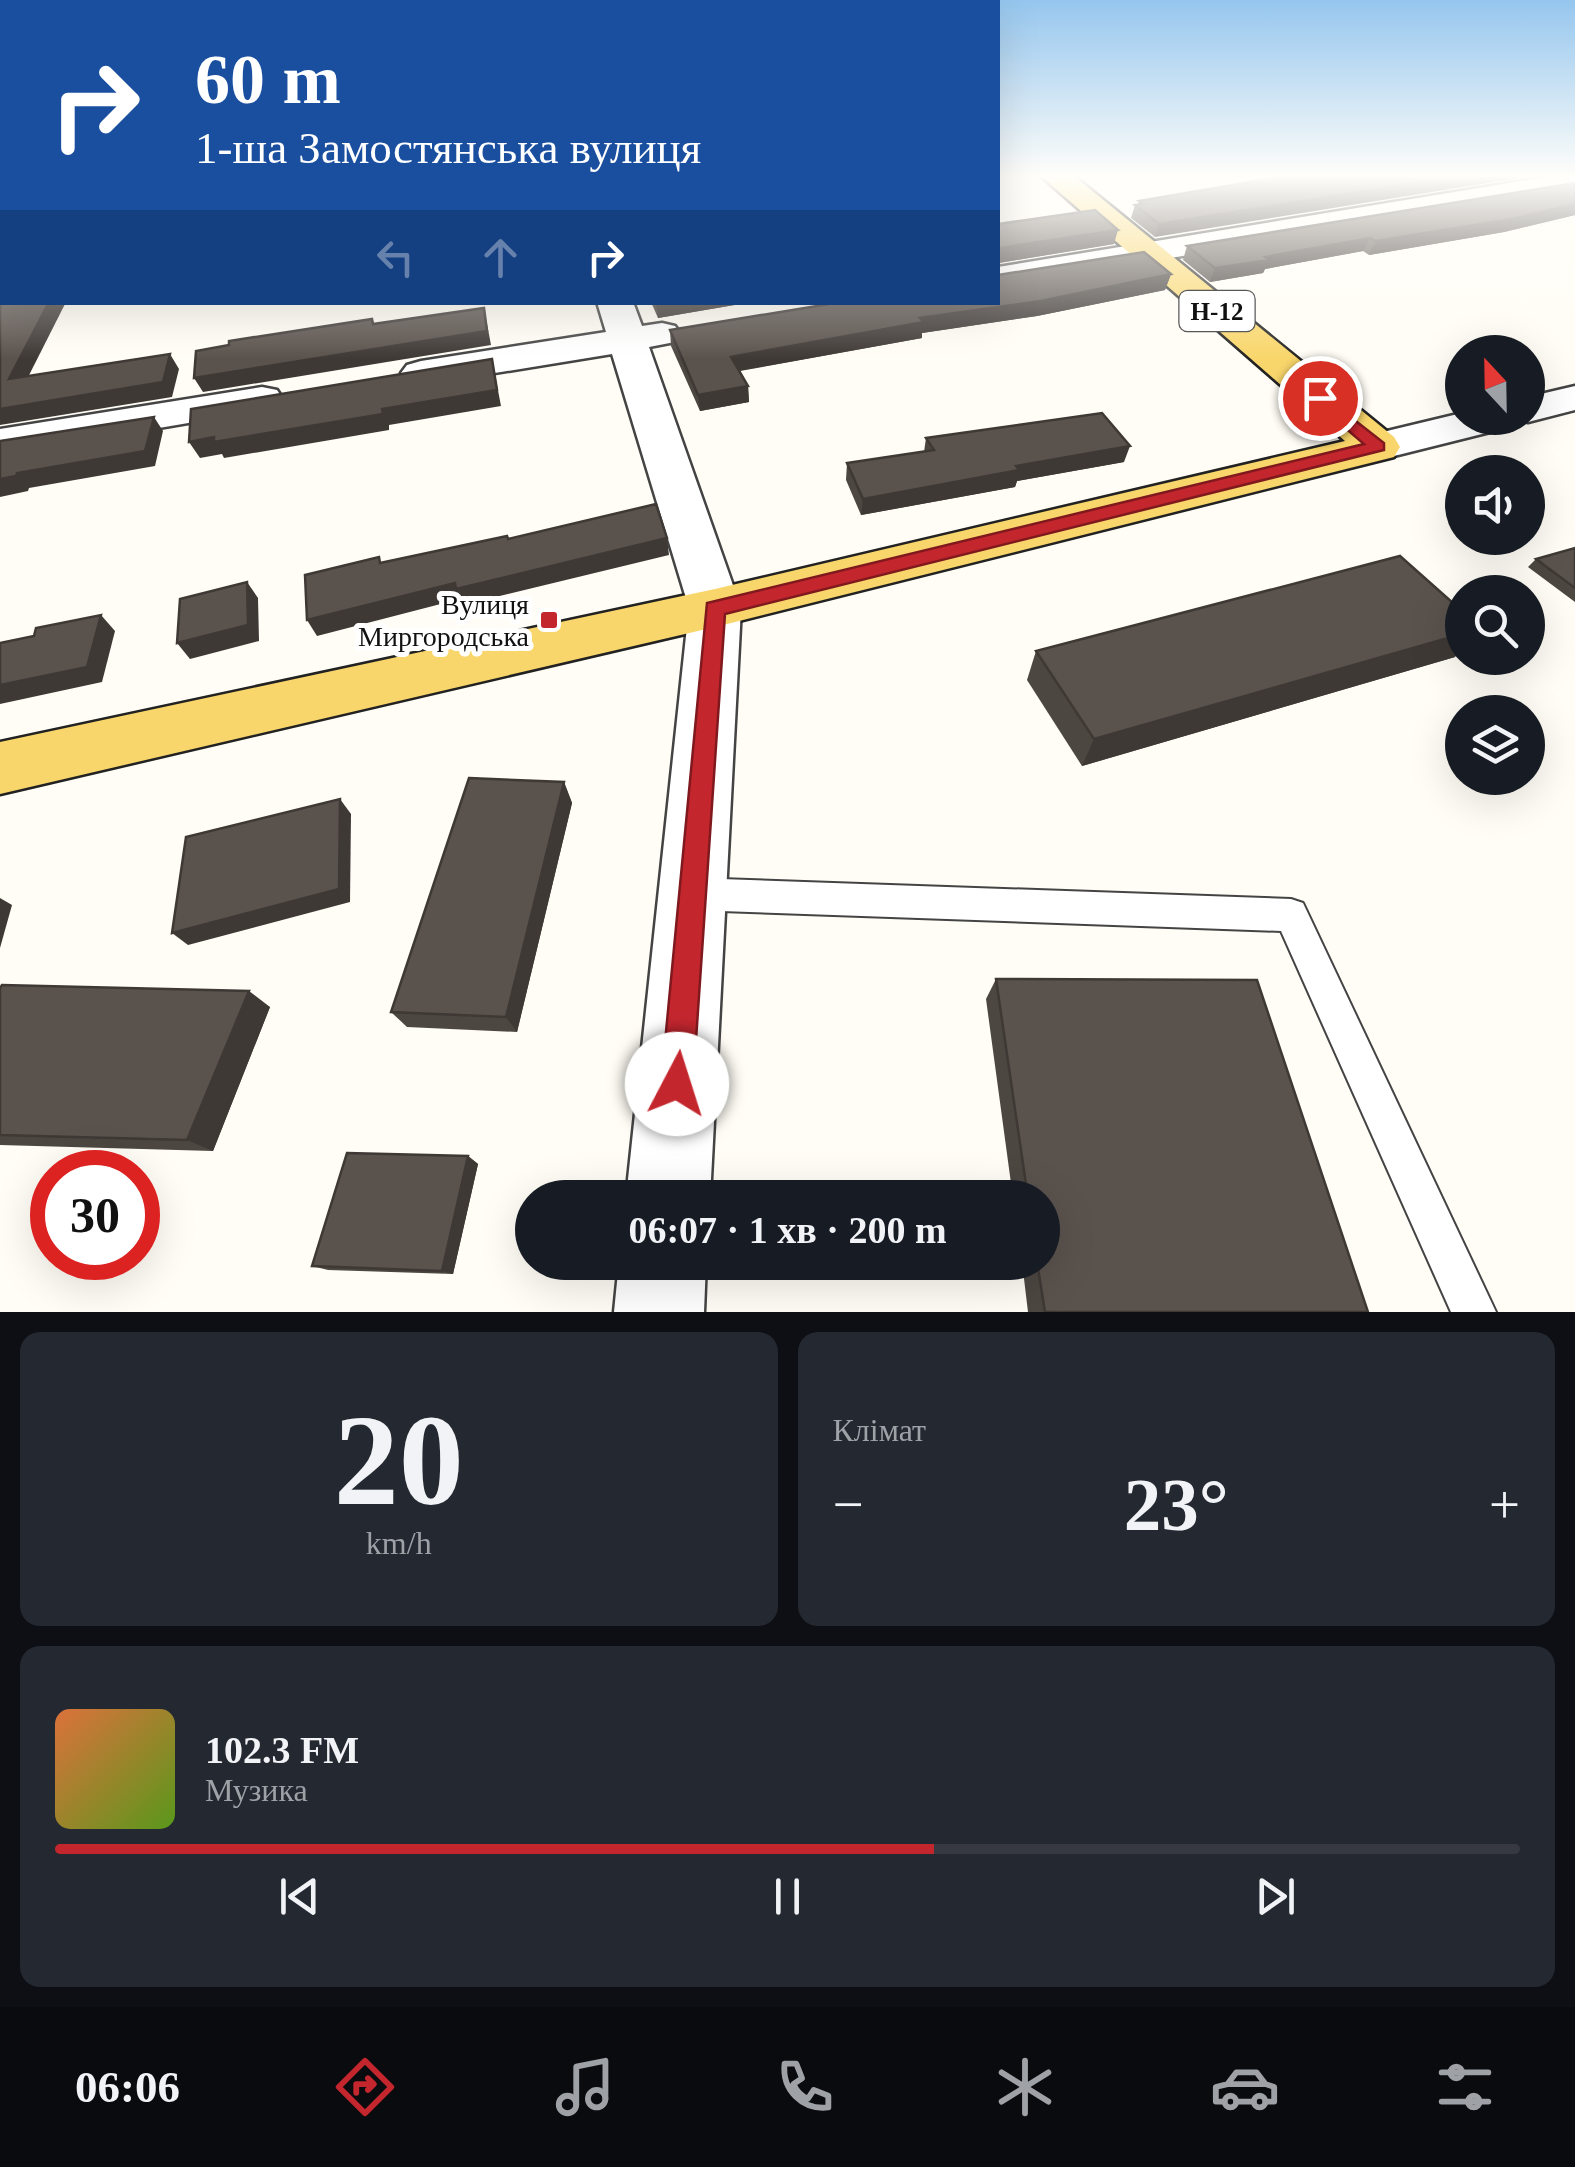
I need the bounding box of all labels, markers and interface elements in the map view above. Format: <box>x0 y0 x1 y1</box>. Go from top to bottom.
icon: right <box>30 40 160 170</box>
text: 60 m <box>195 41 341 118</box>
text: 1-ша Замостянська вулиця <box>195 123 701 173</box>
icon: left <box>368 230 423 285</box>
icon: ahead <box>473 230 528 285</box>
icon: right <box>578 230 633 285</box>
road number: Н-12 <box>1180 291 1254 331</box>
north arrow <box>1445 335 1545 435</box>
map controls <box>1445 335 1545 795</box>
pin <box>1278 356 1363 441</box>
icon: arrive <box>1293 371 1348 426</box>
button: sound <box>1445 455 1545 555</box>
button: search <box>1445 575 1545 675</box>
place label: Вулиця Миргородська <box>358 589 530 652</box>
marker: Вулиця Миргородська <box>538 609 560 631</box>
button: layers <box>1445 695 1545 795</box>
position arrow <box>625 1032 729 1136</box>
speed limit sign: 30 <box>30 1150 160 1280</box>
text: 06:07 · 1 хв · 200 m <box>628 1209 947 1251</box>
text: 20 <box>334 1388 464 1532</box>
text: Клімат <box>833 1412 926 1448</box>
text: 23° <box>1124 1463 1229 1546</box>
text: − <box>833 1474 864 1535</box>
text: + <box>1489 1474 1520 1535</box>
text: km/h <box>366 1525 432 1561</box>
text: 102.3 FM <box>205 1729 359 1771</box>
text: Музика <box>205 1772 308 1808</box>
icon: previous <box>272 1869 327 1924</box>
icon: pause <box>760 1869 815 1924</box>
icon: next <box>1248 1869 1303 1924</box>
icon: directions <box>330 2052 400 2122</box>
icon: music <box>550 2052 620 2122</box>
icon: phone <box>770 2052 840 2122</box>
icon: climate <box>990 2052 1060 2122</box>
icon: car <box>1210 2052 1280 2122</box>
icon: filters <box>1430 2052 1500 2122</box>
text: 06:06 <box>75 2062 180 2112</box>

